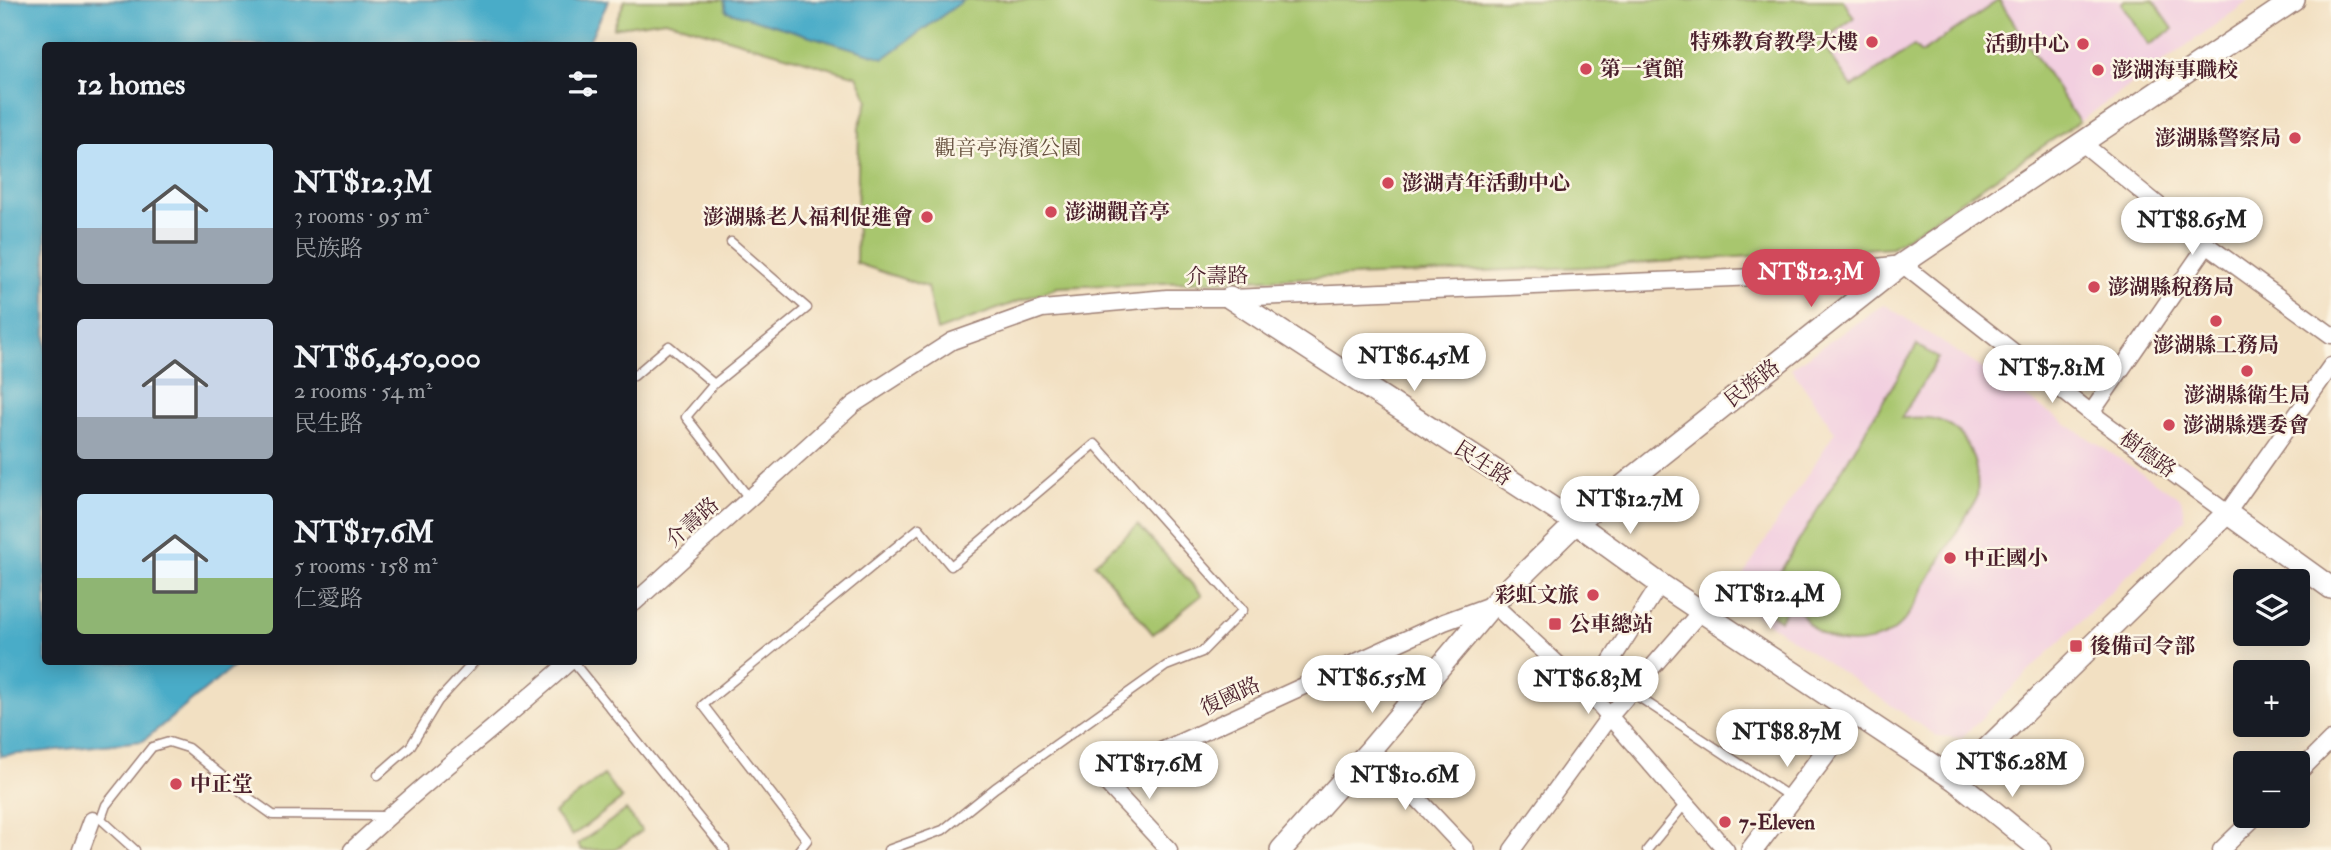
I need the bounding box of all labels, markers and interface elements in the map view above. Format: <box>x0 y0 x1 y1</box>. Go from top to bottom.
place label: 特殊教育教學大樓 <box>1690 29 1858 56</box>
place label: 活動中心 <box>1985 31 2069 58</box>
marker: 特殊教育教學大樓 <box>1864 34 1880 50</box>
marker: 活動中心 <box>2075 36 2091 52</box>
place label: 第一賓館 <box>1600 56 1684 83</box>
place label: 澎湖海事職校 <box>2112 57 2238 84</box>
marker: 第一賓館 <box>1578 61 1594 77</box>
marker: 澎湖海事職校 <box>2090 62 2106 78</box>
icon: filters <box>564 65 602 103</box>
text: 12 homes <box>77 66 185 103</box>
place label: 澎湖縣警察局 <box>2155 125 2281 152</box>
marker: 澎湖縣警察局 <box>2287 130 2303 146</box>
park label: 觀音亭海濱公園 <box>935 135 1082 162</box>
text: NT$12.3M <box>294 164 433 201</box>
place label: 澎湖青年活動中心 <box>1402 170 1570 197</box>
icon: home <box>133 172 217 256</box>
marker: 澎湖青年活動中心 <box>1380 175 1396 191</box>
pin: NT$8.65M <box>2120 198 2264 257</box>
place label: 澎湖觀音亭 <box>1065 199 1170 226</box>
text: 3 rooms · 95 m² <box>294 201 429 230</box>
place label: 澎湖縣老人福利促進會 <box>703 204 913 231</box>
marker: 澎湖觀音亭 <box>1043 204 1059 220</box>
text: NT$8.65M <box>2137 205 2247 234</box>
marker: 澎湖縣老人福利促進會 <box>919 209 935 225</box>
text: 民族路 <box>294 234 363 263</box>
pin: NT$12.3M <box>1739 250 1883 309</box>
text: NT$12.3M <box>1758 257 1864 286</box>
street label: 介壽路 <box>1185 262 1249 291</box>
place label: 澎湖縣稅務局 <box>2108 274 2234 301</box>
marker: 澎湖縣稅務局 <box>2086 279 2102 295</box>
marker: 澎湖縣工務局 <box>2208 313 2224 329</box>
place label: 澎湖縣工務局 <box>2153 332 2279 359</box>
pin: NT$6.45M <box>1342 334 1486 393</box>
text: NT$6,450,000 <box>294 339 481 376</box>
text: NT$6.45M <box>1358 341 1470 370</box>
pin: NT$7.81M <box>1980 346 2124 405</box>
icon: home <box>133 347 217 431</box>
street label: 民族路 <box>1719 353 1785 413</box>
text: NT$7.81M <box>1999 353 2105 382</box>
marker: 澎湖縣衛生局 <box>2239 363 2255 379</box>
text: 2 rooms · 54 m² <box>294 376 432 405</box>
place label: 澎湖縣衛生局 <box>2184 382 2310 409</box>
text: 民生路 <box>294 409 363 438</box>
place label: 澎湖縣選委會 <box>2183 412 2309 439</box>
marker: 澎湖縣選委會 <box>2161 417 2177 433</box>
street label: 樹德路 <box>2114 425 2181 484</box>
street label: 民生路 <box>1449 435 1516 492</box>
pin: NT$12.7M <box>1558 476 1702 536</box>
text: NT$12.7M <box>1576 484 1684 513</box>
street label: 介壽路 <box>660 491 725 553</box>
text: NT$17.6M <box>294 514 434 551</box>
icon: home <box>133 522 217 606</box>
place label: 中正國小 <box>1964 545 2048 572</box>
marker: 中正國小 <box>1942 550 1958 566</box>
text: 5 rooms · 158 m² <box>294 551 438 580</box>
map controls <box>2233 569 2310 828</box>
button: layers <box>2233 569 2310 646</box>
pin: NT$12.4M <box>1698 572 1842 631</box>
text: NT$12.4M <box>1715 579 1825 608</box>
place label: 彩虹文旅 <box>1495 582 1579 609</box>
text: 仁愛路 <box>294 584 363 613</box>
marker: 彩虹文旅 <box>1585 587 1601 603</box>
place label: 公車總站 <box>1569 611 1653 638</box>
marker: 公車總站 <box>1547 616 1563 632</box>
place label: 後備司令部 <box>2090 633 2195 660</box>
marker: 後備司令部 <box>2068 638 2084 654</box>
pin: NT$6.55M <box>1300 656 1444 715</box>
pin: NT$6.83M <box>1516 656 1660 716</box>
button: + <box>2233 660 2310 737</box>
text: NT$6.55M <box>1318 663 1427 692</box>
text: NT$6.83M <box>1534 664 1642 693</box>
street label: 復國路 <box>1196 671 1264 722</box>
pin: NT$8.87M <box>1715 710 1859 769</box>
text: NT$8.87M <box>1732 717 1842 746</box>
pin: NT$6.28M <box>1940 740 2084 799</box>
pin: NT$17.6M <box>1077 742 1221 801</box>
text: NT$6.28M <box>1956 747 2068 776</box>
text: NT$17.6M <box>1095 749 1203 778</box>
button: − <box>2233 751 2310 828</box>
pin: NT$10.6M <box>1333 752 1477 812</box>
text: NT$10.6M <box>1350 760 1460 789</box>
place label: 中正堂 <box>190 771 253 798</box>
marker: 中正堂 <box>168 776 184 792</box>
place label: 7-Eleven <box>1739 809 1815 836</box>
marker: 7-Eleven <box>1717 814 1733 830</box>

